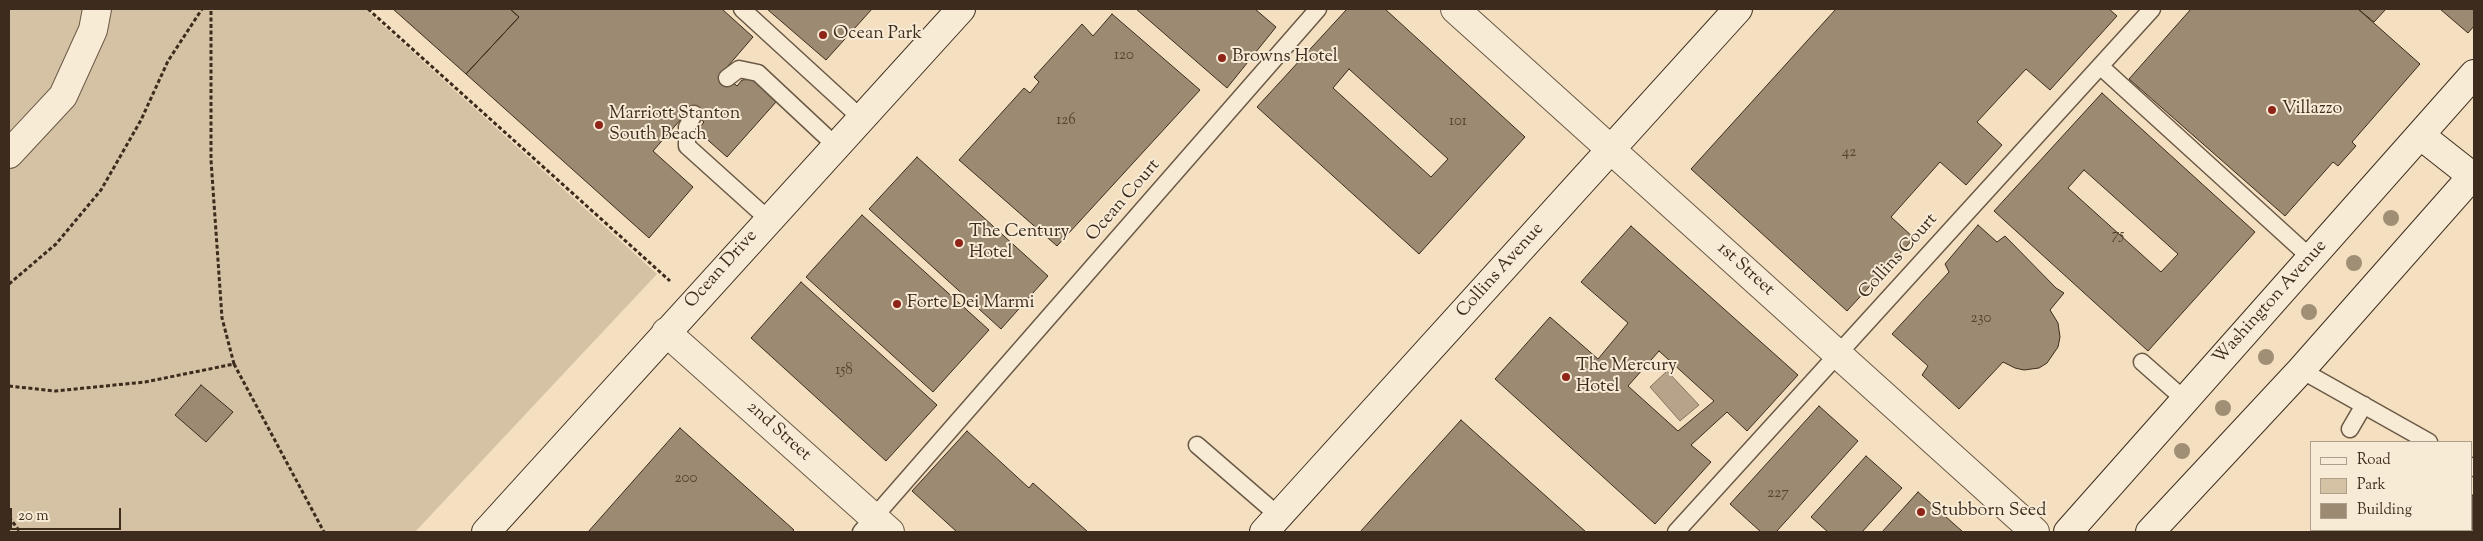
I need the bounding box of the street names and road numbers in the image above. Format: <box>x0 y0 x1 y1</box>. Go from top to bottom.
street label: Ocean Court <box>1082 156 1166 246</box>
street label: Collins Court <box>1855 210 1943 304</box>
street label: Collins Avenue <box>1453 219 1549 323</box>
street label: Ocean Drive <box>681 226 763 314</box>
street label: Washington Avenue <box>2209 236 2333 370</box>
street label: 1st Street <box>1712 239 1778 301</box>
street label: 2nd Street <box>741 397 815 467</box>

